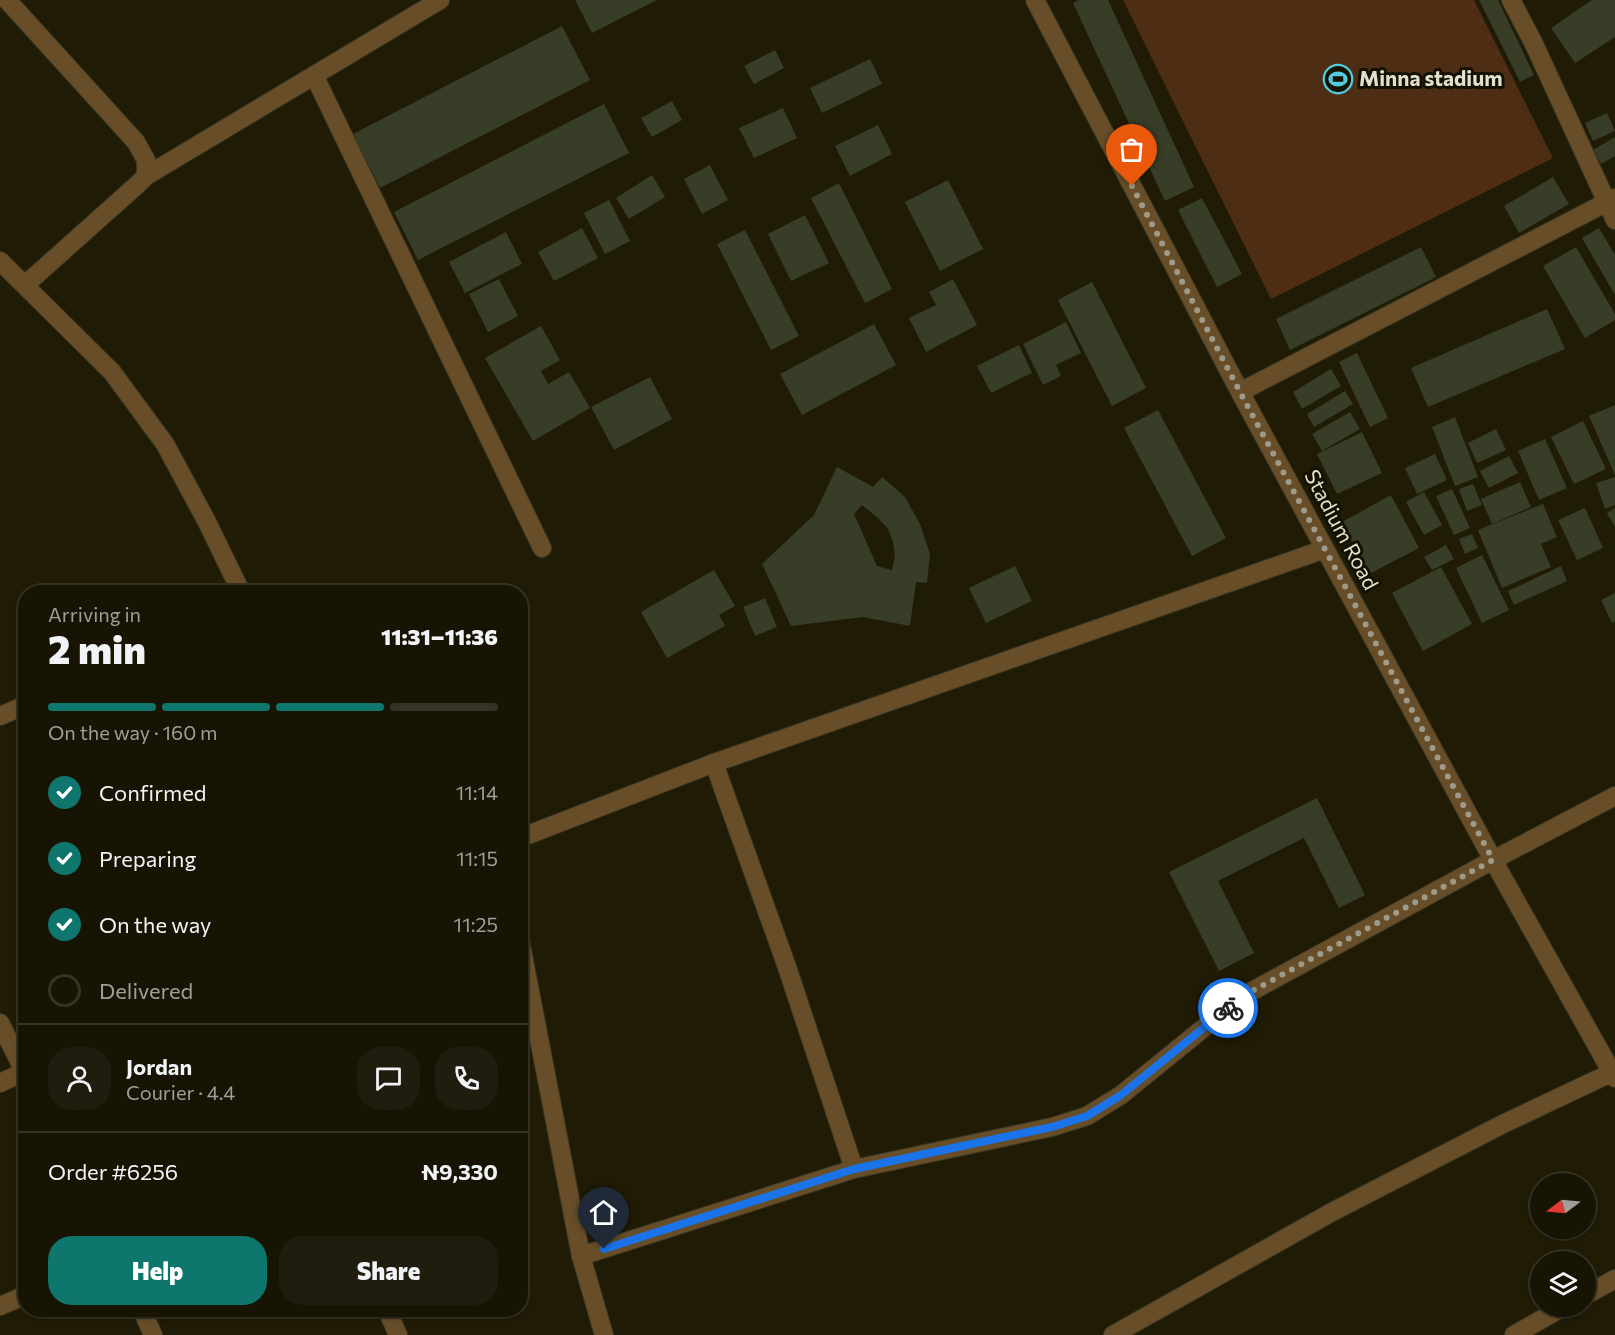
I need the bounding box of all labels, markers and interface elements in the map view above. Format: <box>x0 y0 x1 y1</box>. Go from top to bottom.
sports icon: Minna stadium <box>1322 63 1354 95</box>
place label: Minna stadium <box>1359 65 1503 90</box>
pin <box>1106 124 1157 186</box>
icon: bag <box>1115 133 1148 166</box>
street label: Stadium Road <box>1300 465 1384 594</box>
text: Arriving in <box>48 602 141 626</box>
text: 11:31–11:36 <box>381 623 498 650</box>
text: 2 min <box>48 624 146 672</box>
text: On the way · 160 m <box>48 720 217 744</box>
icon: check <box>48 776 81 809</box>
text: Confirmed <box>99 779 206 806</box>
text: 11:14 <box>456 780 498 804</box>
icon: check <box>48 842 81 875</box>
text: Preparing <box>99 845 196 872</box>
text: 11:15 <box>456 846 498 870</box>
icon: check <box>48 908 81 941</box>
text: On the way <box>99 911 211 938</box>
text: 11:25 <box>454 912 498 936</box>
text: Delivered <box>99 977 193 1004</box>
courier <box>1198 978 1258 1038</box>
icon: bike <box>1212 992 1245 1025</box>
button: person <box>48 1047 111 1110</box>
button: chat <box>357 1047 420 1110</box>
button: phone <box>435 1047 498 1110</box>
text: Jordan <box>126 1053 192 1080</box>
text: Courier · 4.4 <box>126 1080 235 1104</box>
text: Order #6256 <box>48 1158 178 1185</box>
text: ₦9,330 <box>421 1158 498 1185</box>
north arrow <box>1530 1173 1596 1239</box>
map controls <box>1530 1173 1596 1317</box>
pin <box>578 1187 629 1249</box>
icon: home <box>587 1196 620 1229</box>
button: Help <box>48 1236 267 1305</box>
button: Share <box>279 1236 498 1305</box>
button: layers <box>1530 1251 1596 1317</box>

